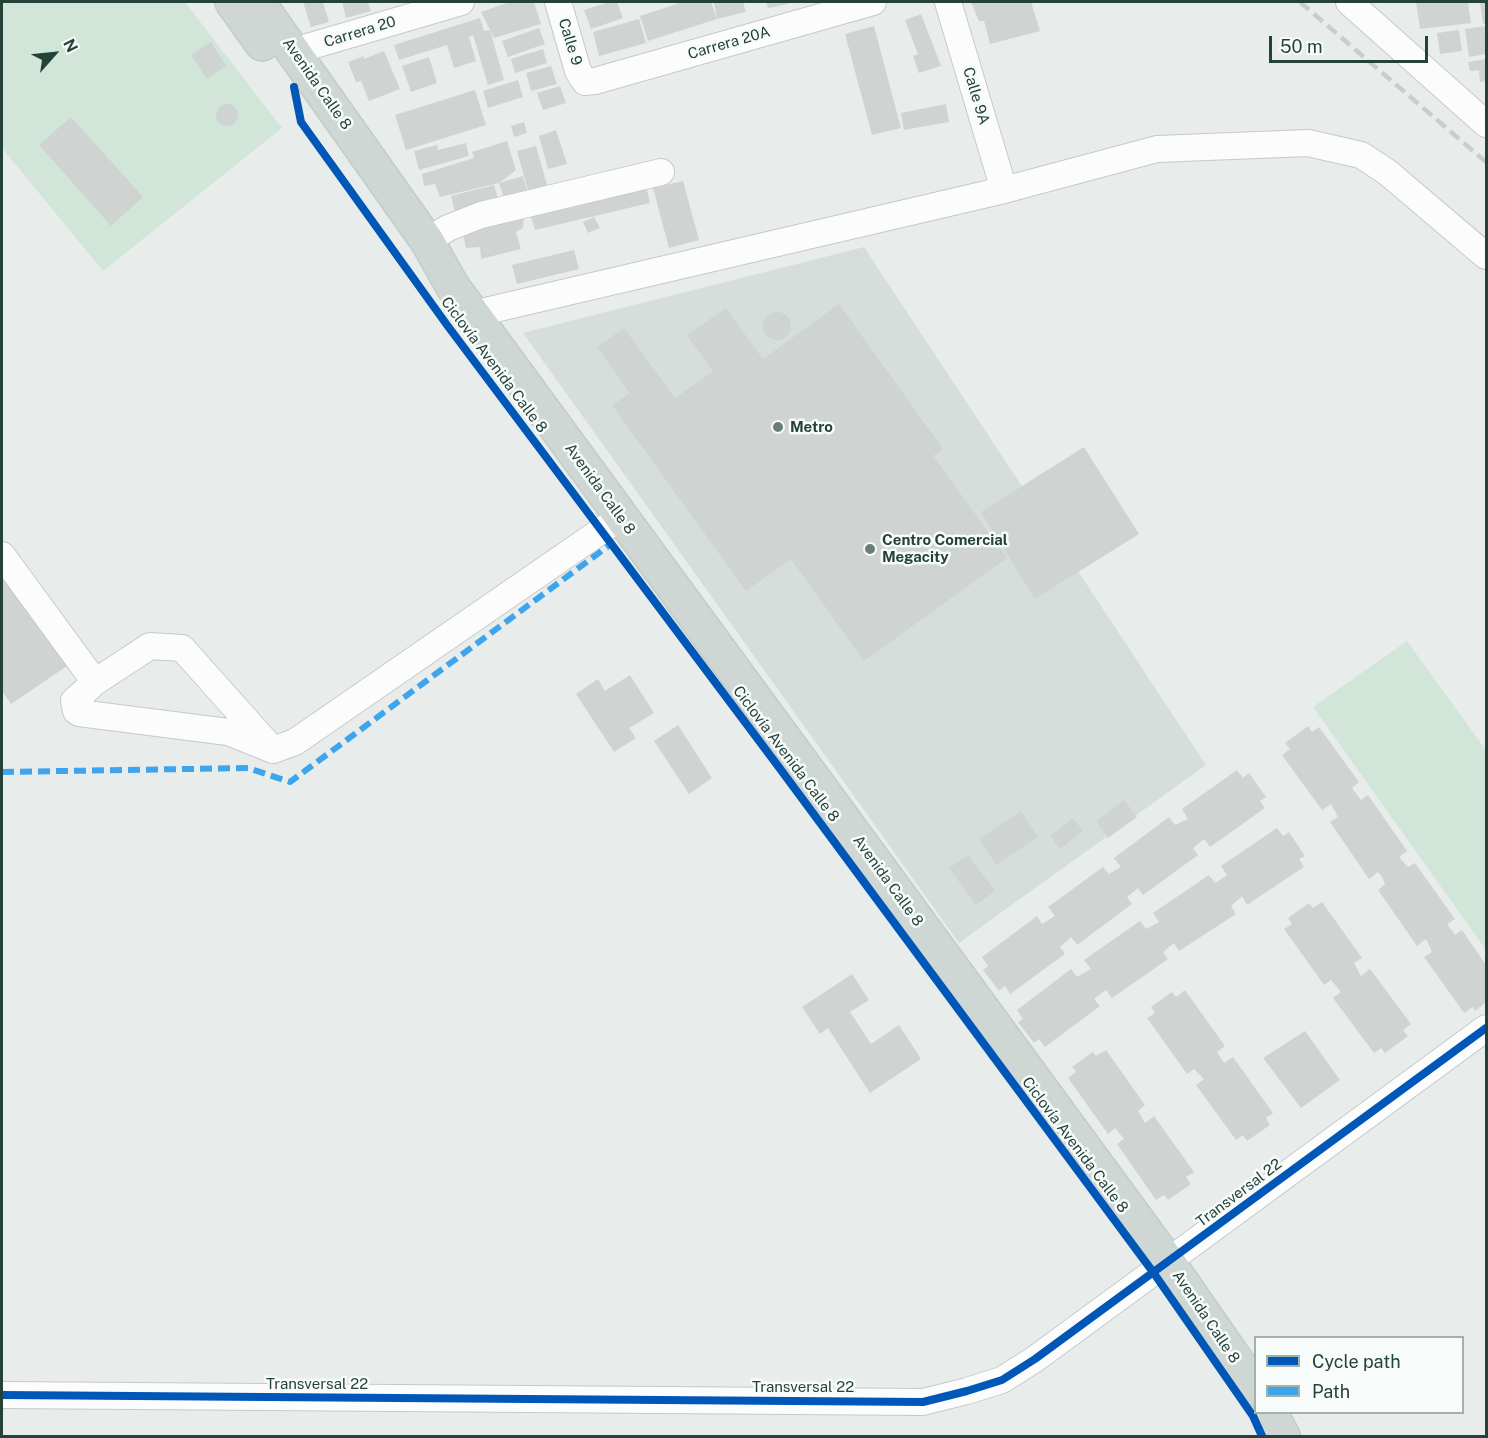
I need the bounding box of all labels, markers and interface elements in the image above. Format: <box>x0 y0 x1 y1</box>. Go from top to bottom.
street label: Carrera 20 <box>322 13 398 51</box>
street label: Calle 9 <box>554 16 586 68</box>
street label: Carrera 20A <box>686 23 772 63</box>
north arrow <box>24 24 84 84</box>
scale bar <box>1272 24 1431 62</box>
street label: Avenida Calle 8 <box>279 35 355 133</box>
text: N <box>59 36 82 55</box>
text: 50 m <box>1280 36 1323 57</box>
street label: Calle 9A <box>959 65 993 127</box>
street label: Ciclovía Avenida Calle 8 <box>437 293 551 437</box>
place label: Metro <box>790 418 833 436</box>
marker: Metro <box>771 420 785 434</box>
street label: Avenida Calle 8 <box>561 440 639 538</box>
place label: Centro Comercial Megacity <box>882 531 1008 566</box>
marker: Centro Comercial Megacity <box>863 542 877 556</box>
street label: Ciclovía Avenida Calle 8 <box>729 682 843 826</box>
street label: Avenida Calle 8 <box>849 832 927 930</box>
street label: Ciclovía Avenida Calle 8 <box>1018 1073 1132 1217</box>
street label: Transversal 22 <box>1193 1155 1285 1231</box>
street label: Avenida Calle 8 <box>1168 1267 1244 1367</box>
legend <box>1254 1336 1464 1414</box>
text: Cycle path <box>1312 1351 1401 1372</box>
street label: Transversal 22 <box>266 1375 368 1393</box>
street label: Transversal 22 <box>752 1378 854 1396</box>
text: Path <box>1312 1381 1350 1402</box>

